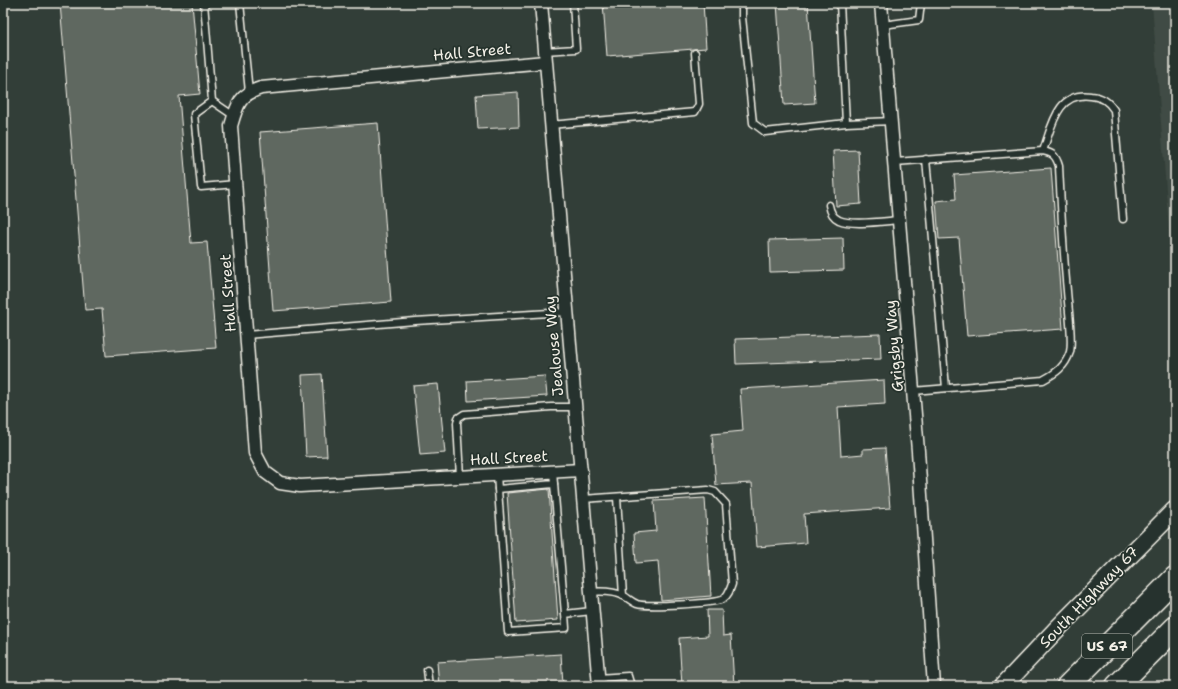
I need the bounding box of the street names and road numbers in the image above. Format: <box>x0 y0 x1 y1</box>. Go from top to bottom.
street label: Hall Street <box>432 39 512 65</box>
street label: Hall Street <box>215 253 241 333</box>
street label: Jealouse Way <box>540 295 568 397</box>
street label: Grigsby Way <box>880 299 908 393</box>
street label: Hall Street <box>469 446 549 470</box>
street label: South Highway 67 <box>1035 542 1143 652</box>
road number: US 67 <box>1082 634 1132 658</box>

